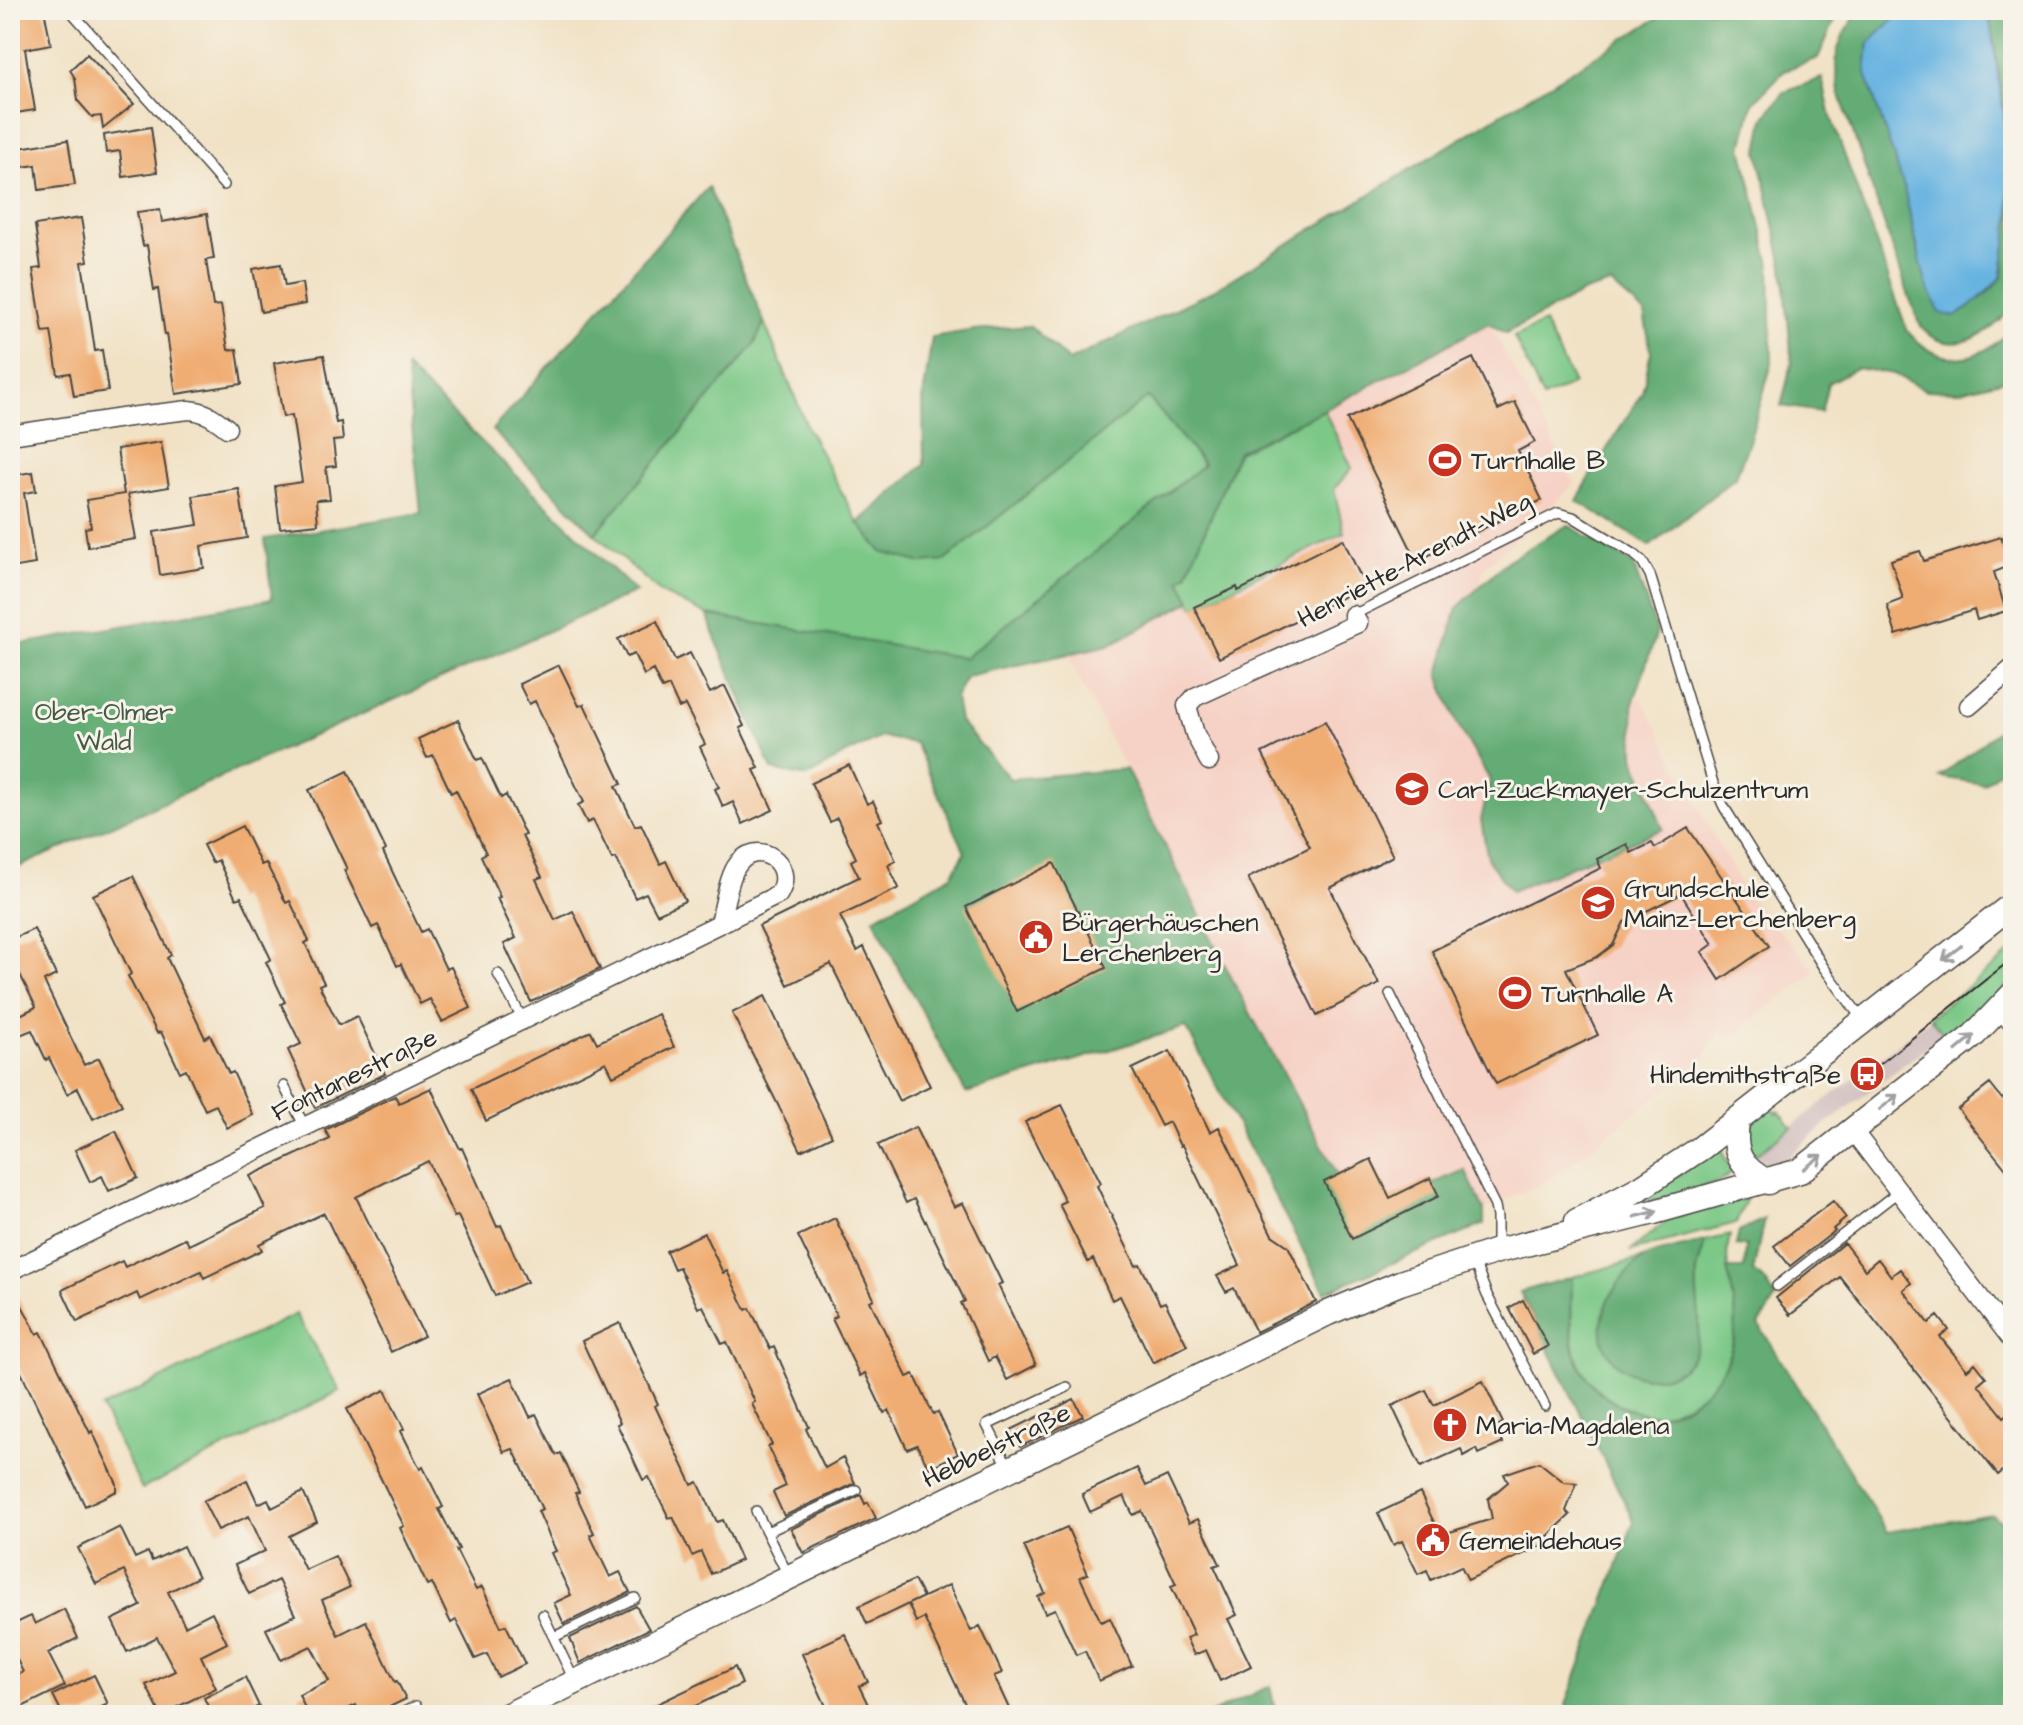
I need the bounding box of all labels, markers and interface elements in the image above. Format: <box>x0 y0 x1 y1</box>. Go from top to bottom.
sports icon: Turnhalle B <box>1426 441 1464 479</box>
place label: Turnhalle B <box>1471 443 1605 479</box>
street label: Henriette-Arendt-Weg <box>1291 483 1539 639</box>
park label: Ober-Olmer Wald <box>35 694 173 760</box>
school or university icon: Carl-Zuckmayer-Schulzentrum <box>1393 770 1431 808</box>
place label: Carl-Zuckmayer-Schulzentrum <box>1438 772 1809 810</box>
place label: Grundschule Mainz-Lerchenberg <box>1624 871 1856 939</box>
school or university icon: Grundschule Mainz-Lerchenberg <box>1579 884 1617 922</box>
place label: Bürgerhäuschen Lerchenberg <box>1062 905 1259 973</box>
public building icon: Bürgerhäuschen Lerchenberg <box>1017 918 1055 956</box>
one-way arrow <box>1942 944 1963 961</box>
sports icon: Turnhalle A <box>1496 974 1534 1012</box>
place label: Turnhalle A <box>1541 976 1674 1012</box>
street label: Fontanestraße <box>266 1019 443 1131</box>
one-way arrow <box>1954 1034 1975 1052</box>
bus stop icon: Hindemithstraße <box>1848 1055 1886 1093</box>
place label: Hindemithstraße <box>1650 1057 1841 1093</box>
one-way arrow <box>1878 1094 1899 1111</box>
one-way arrow <box>1802 1153 1824 1170</box>
one-way arrow <box>1632 1206 1658 1221</box>
street label: Hebbelstraße <box>916 1394 1077 1497</box>
church icon: Maria-Magdalena <box>1431 1406 1469 1444</box>
place label: Maria-Magdalena <box>1476 1408 1669 1446</box>
public building icon: Gemeindehaus <box>1414 1521 1452 1559</box>
place label: Gemeindehaus <box>1459 1523 1622 1559</box>

